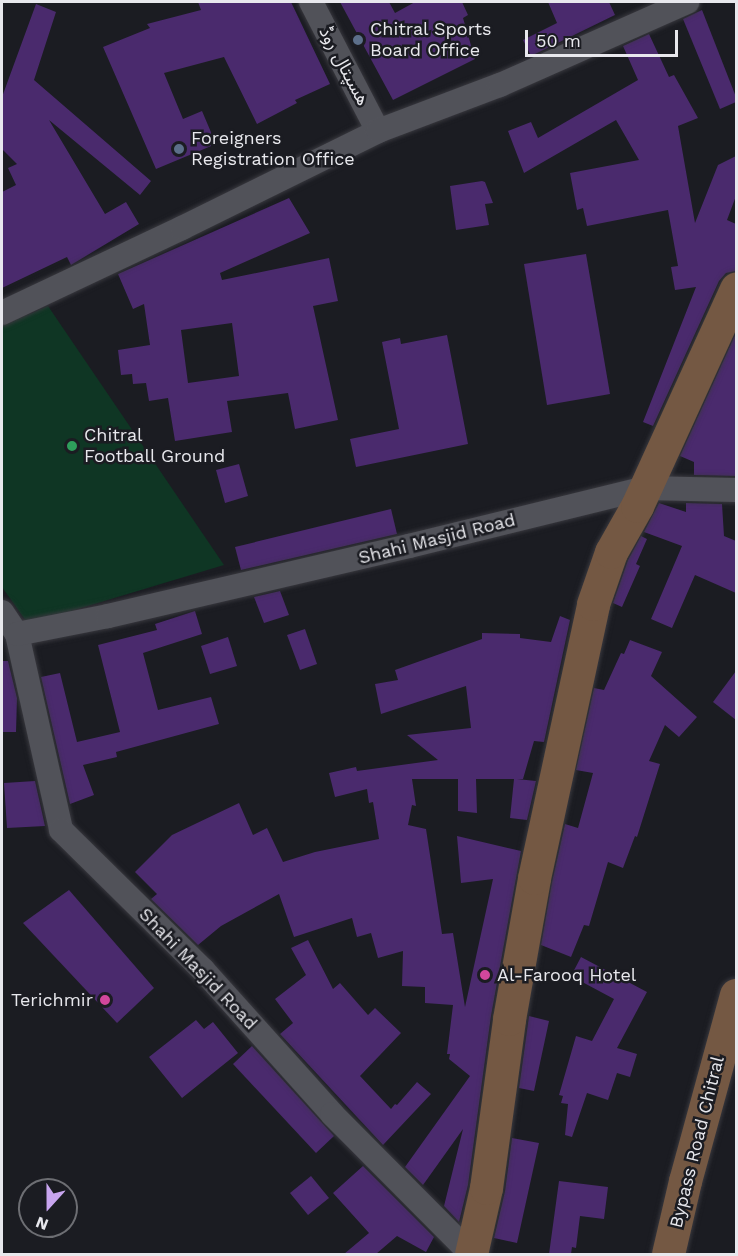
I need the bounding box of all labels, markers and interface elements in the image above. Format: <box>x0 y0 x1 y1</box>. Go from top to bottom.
scale bar <box>528 18 681 56</box>
place label: Chitral Sports Board Office <box>370 19 492 62</box>
street label: ھسپتال روڈ <box>314 23 374 109</box>
text: 50 m <box>536 30 581 51</box>
marker: Chitral Sports Board Office <box>351 33 365 47</box>
place label: Foreigners Registration Office <box>191 128 355 170</box>
marker: Foreigners Registration Office <box>172 142 186 156</box>
place label: Chitral Football Ground <box>84 425 226 468</box>
marker: Chitral Football Ground <box>65 439 79 453</box>
street label: Shahi Masjid Road <box>356 509 518 569</box>
street label: Shahi Masjid Road <box>134 904 262 1034</box>
place label: Al-Farooq Hotel <box>497 964 636 986</box>
marker: Al-Farooq Hotel <box>478 968 492 982</box>
place label: Terichmir <box>11 989 93 1011</box>
marker: Terichmir <box>98 993 112 1007</box>
street label: Bypass Road Chitral <box>665 1054 729 1230</box>
north arrow <box>18 1178 78 1238</box>
text: N <box>33 1212 51 1234</box>

